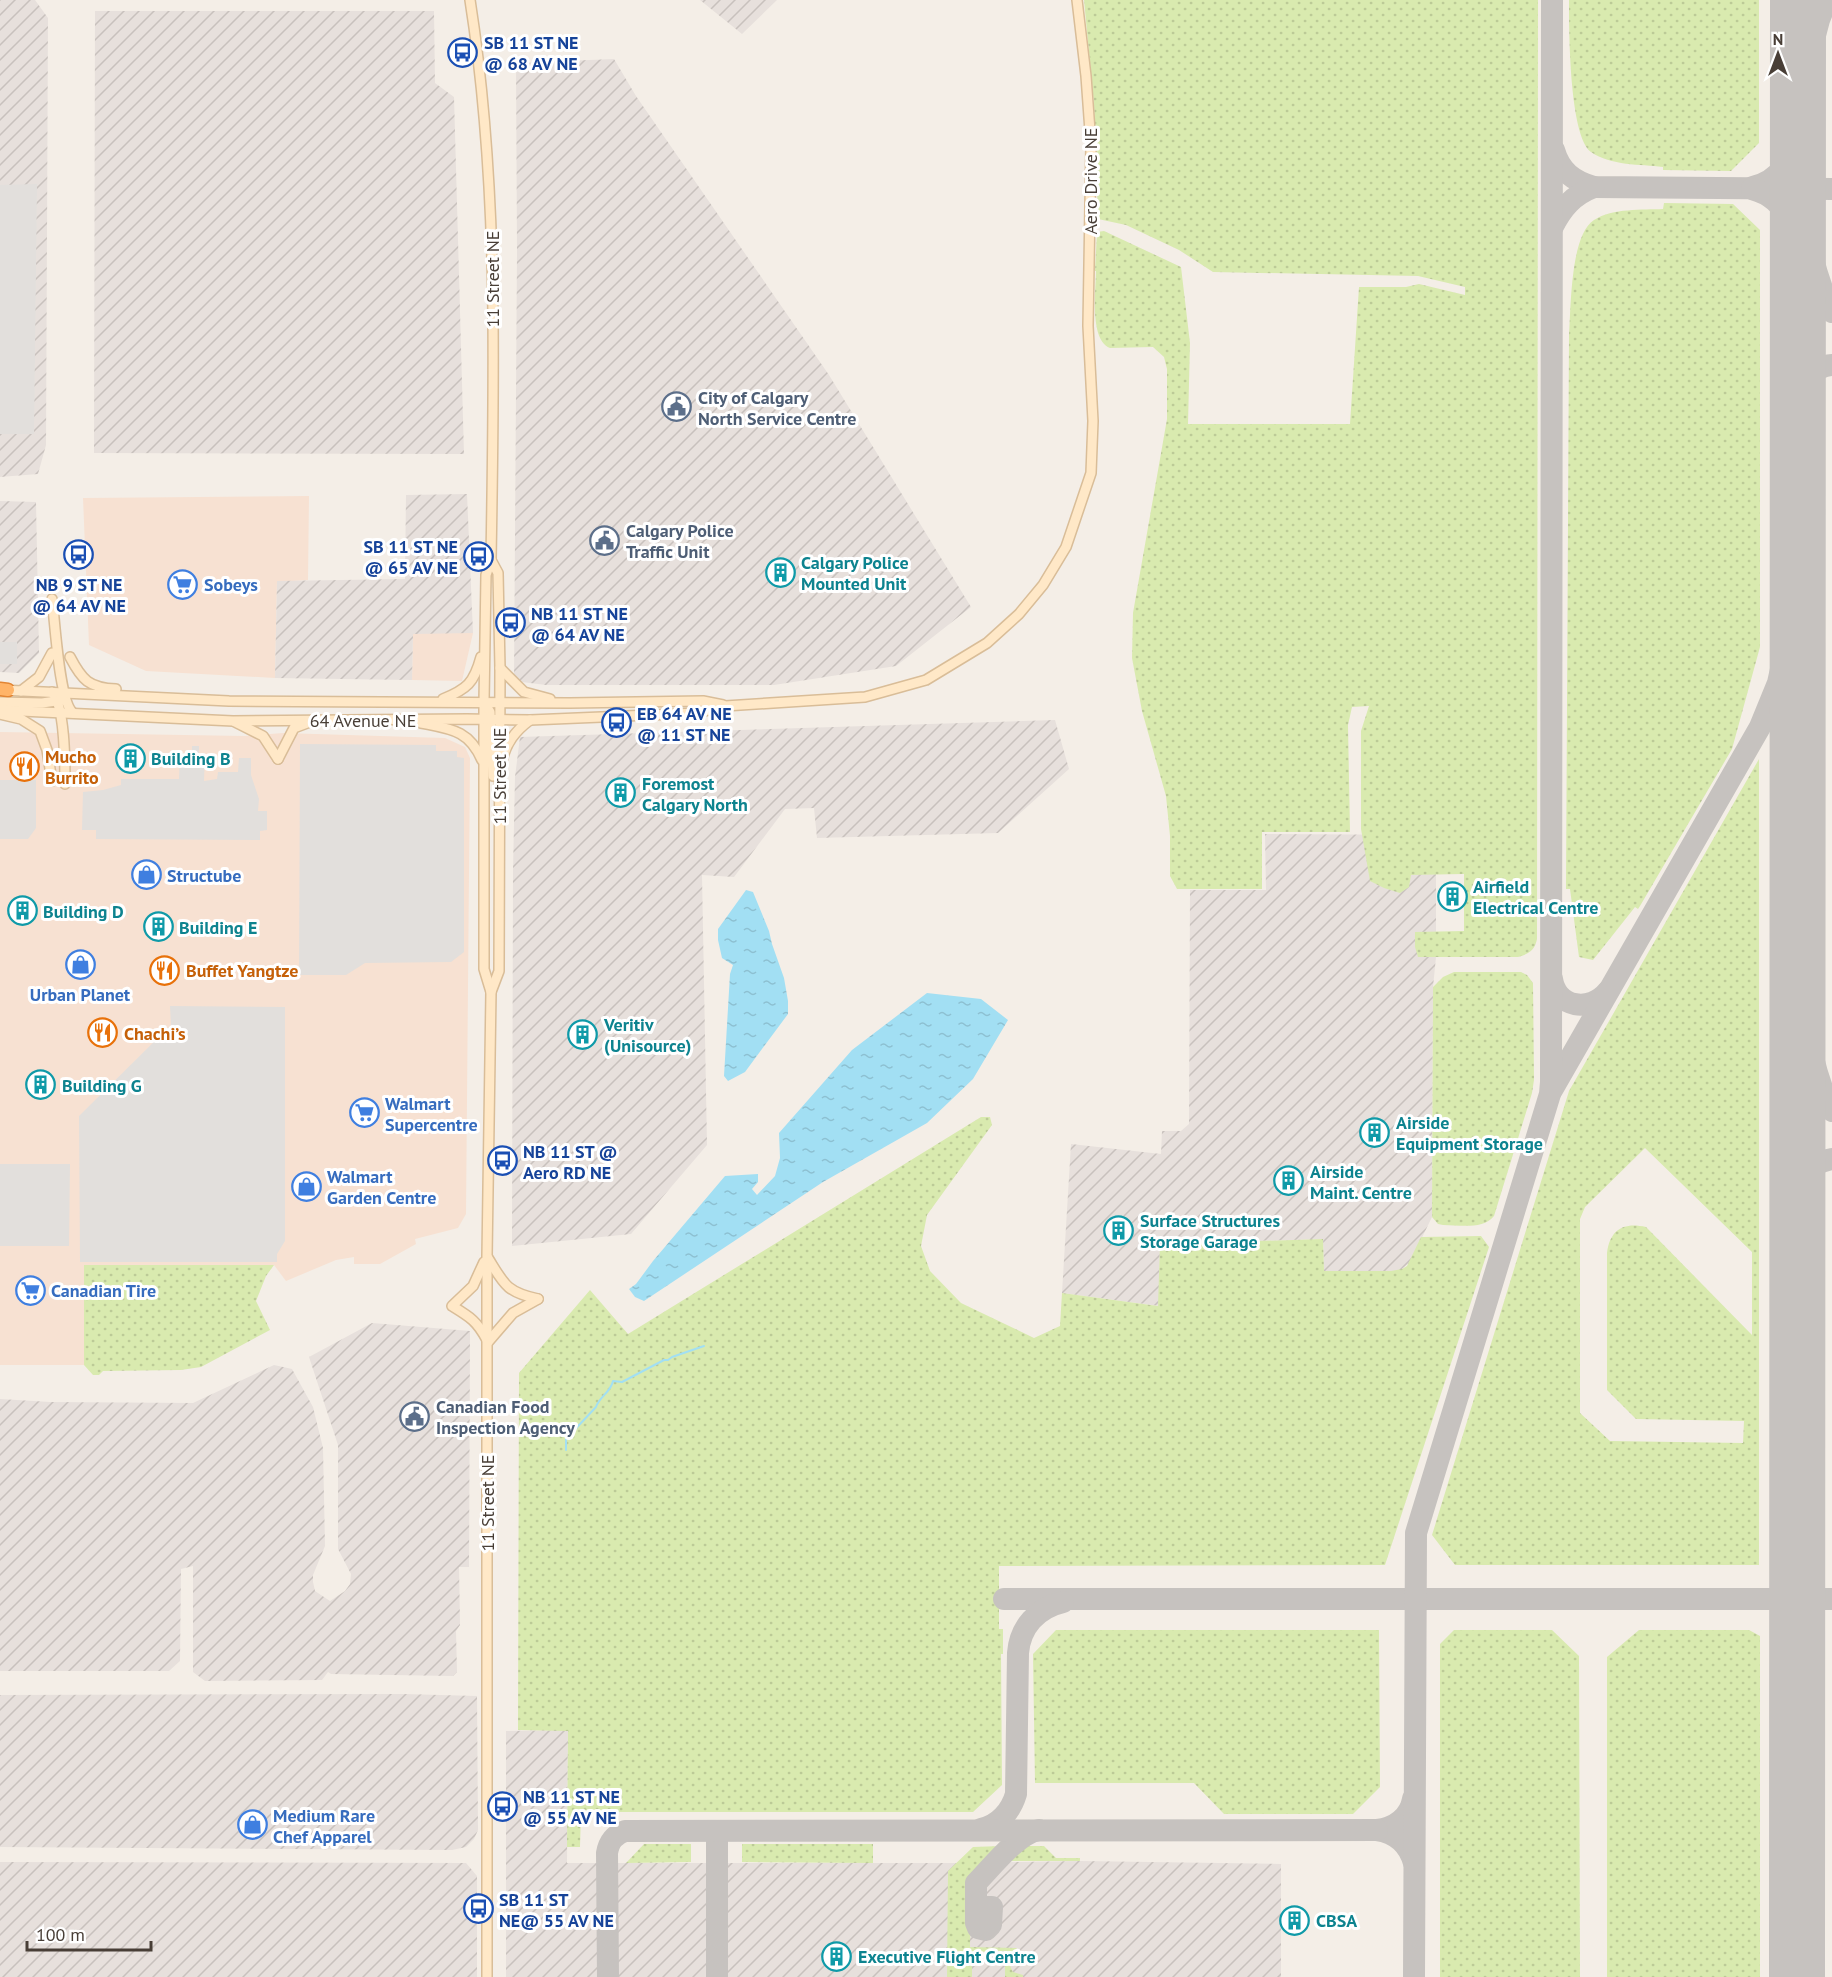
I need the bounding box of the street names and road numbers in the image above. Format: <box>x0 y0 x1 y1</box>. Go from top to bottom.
street label: Aero Drive NE <box>1079 128 1102 234</box>
street label: 11 Street NE <box>481 231 504 327</box>
street label: 64 Avenue NE <box>310 709 416 732</box>
street label: 11 Street NE <box>488 728 511 824</box>
street label: 11 Street NE <box>476 1455 499 1551</box>

